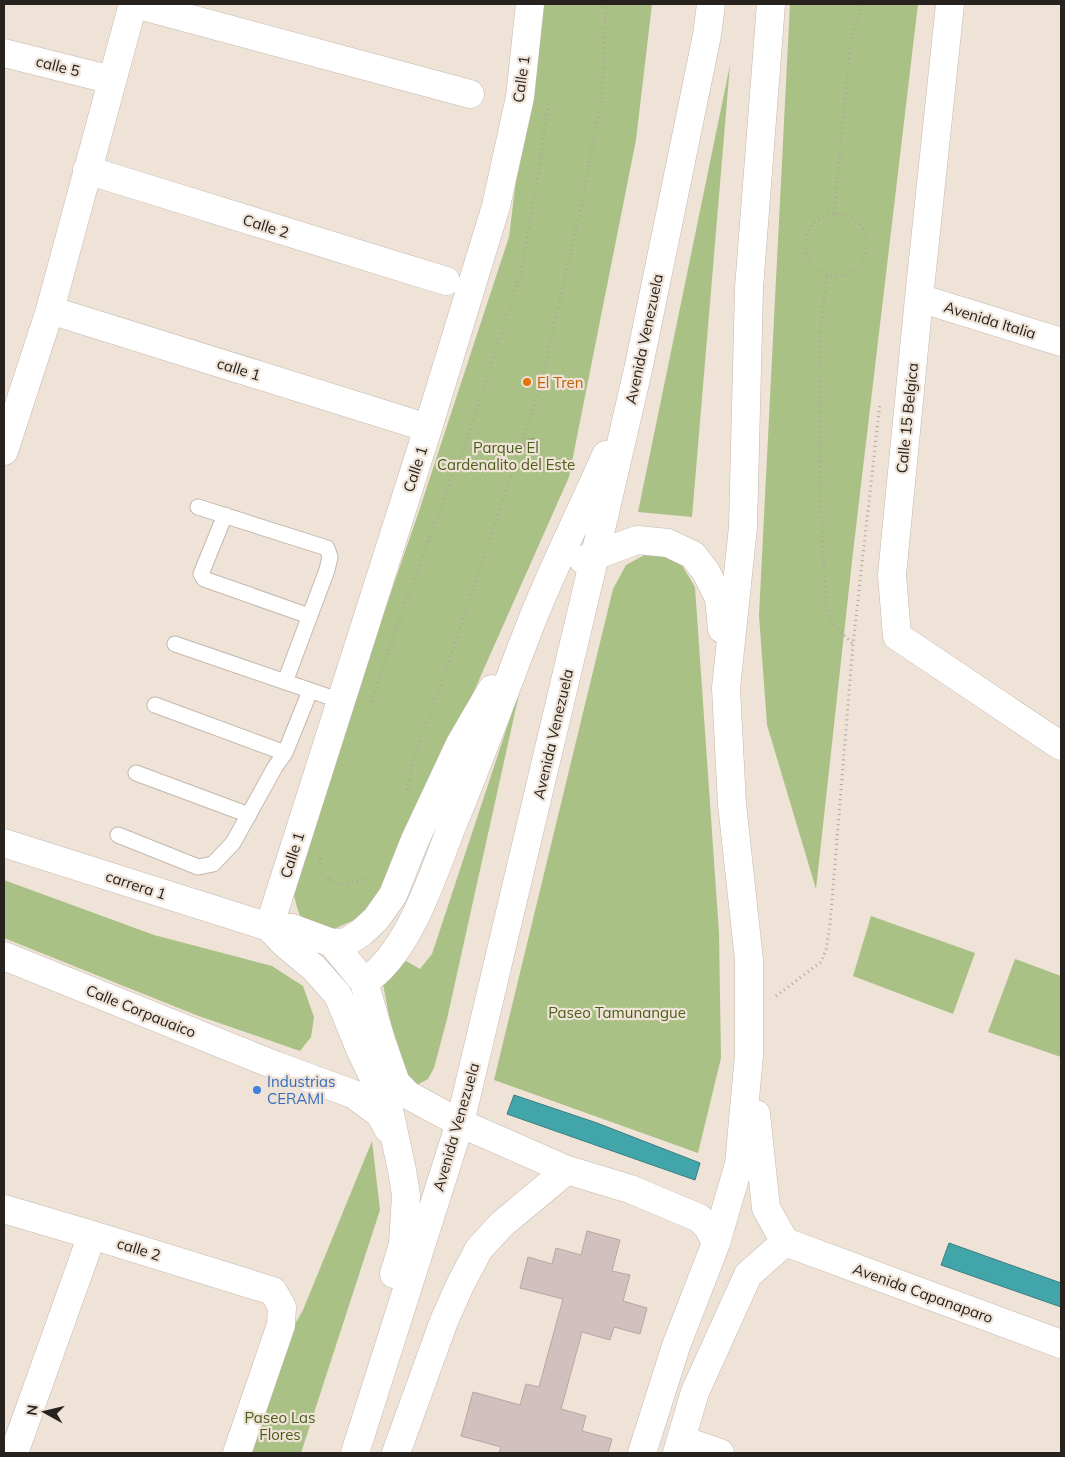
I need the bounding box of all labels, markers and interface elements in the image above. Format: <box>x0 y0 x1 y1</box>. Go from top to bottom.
street label: calle 5 <box>34 51 82 81</box>
street label: Calle 1 <box>508 54 534 104</box>
street label: Calle 2 <box>241 210 291 242</box>
street label: Avenida Venezuela <box>621 272 667 406</box>
street label: Avenida Italia <box>942 297 1038 343</box>
street label: calle 1 <box>215 353 263 385</box>
street label: Calle 15 Belgica <box>892 362 922 474</box>
place label: El Tren <box>537 373 584 392</box>
marker: El Tren <box>521 376 533 388</box>
park label: Parque El Cardenalito del Este <box>437 438 575 474</box>
street label: Calle 1 <box>399 444 431 494</box>
street label: Avenida Venezuela <box>529 667 577 801</box>
street label: Calle 1 <box>276 830 308 880</box>
street label: carrera 1 <box>103 866 169 904</box>
street label: Calle Corpauaico <box>83 980 199 1042</box>
park label: Paseo Tamunangue <box>548 1003 686 1022</box>
street label: Avenida Venezuela <box>429 1061 483 1193</box>
place label: Industrias CERAMI <box>267 1072 335 1108</box>
marker: Industrias CERAMI <box>251 1084 263 1096</box>
street label: calle 2 <box>115 1233 163 1265</box>
street label: Avenida Capanaparo <box>850 1259 996 1327</box>
north arrow <box>20 1387 70 1437</box>
text: N <box>22 1404 42 1417</box>
park label: Paseo Las Flores <box>244 1408 316 1444</box>

